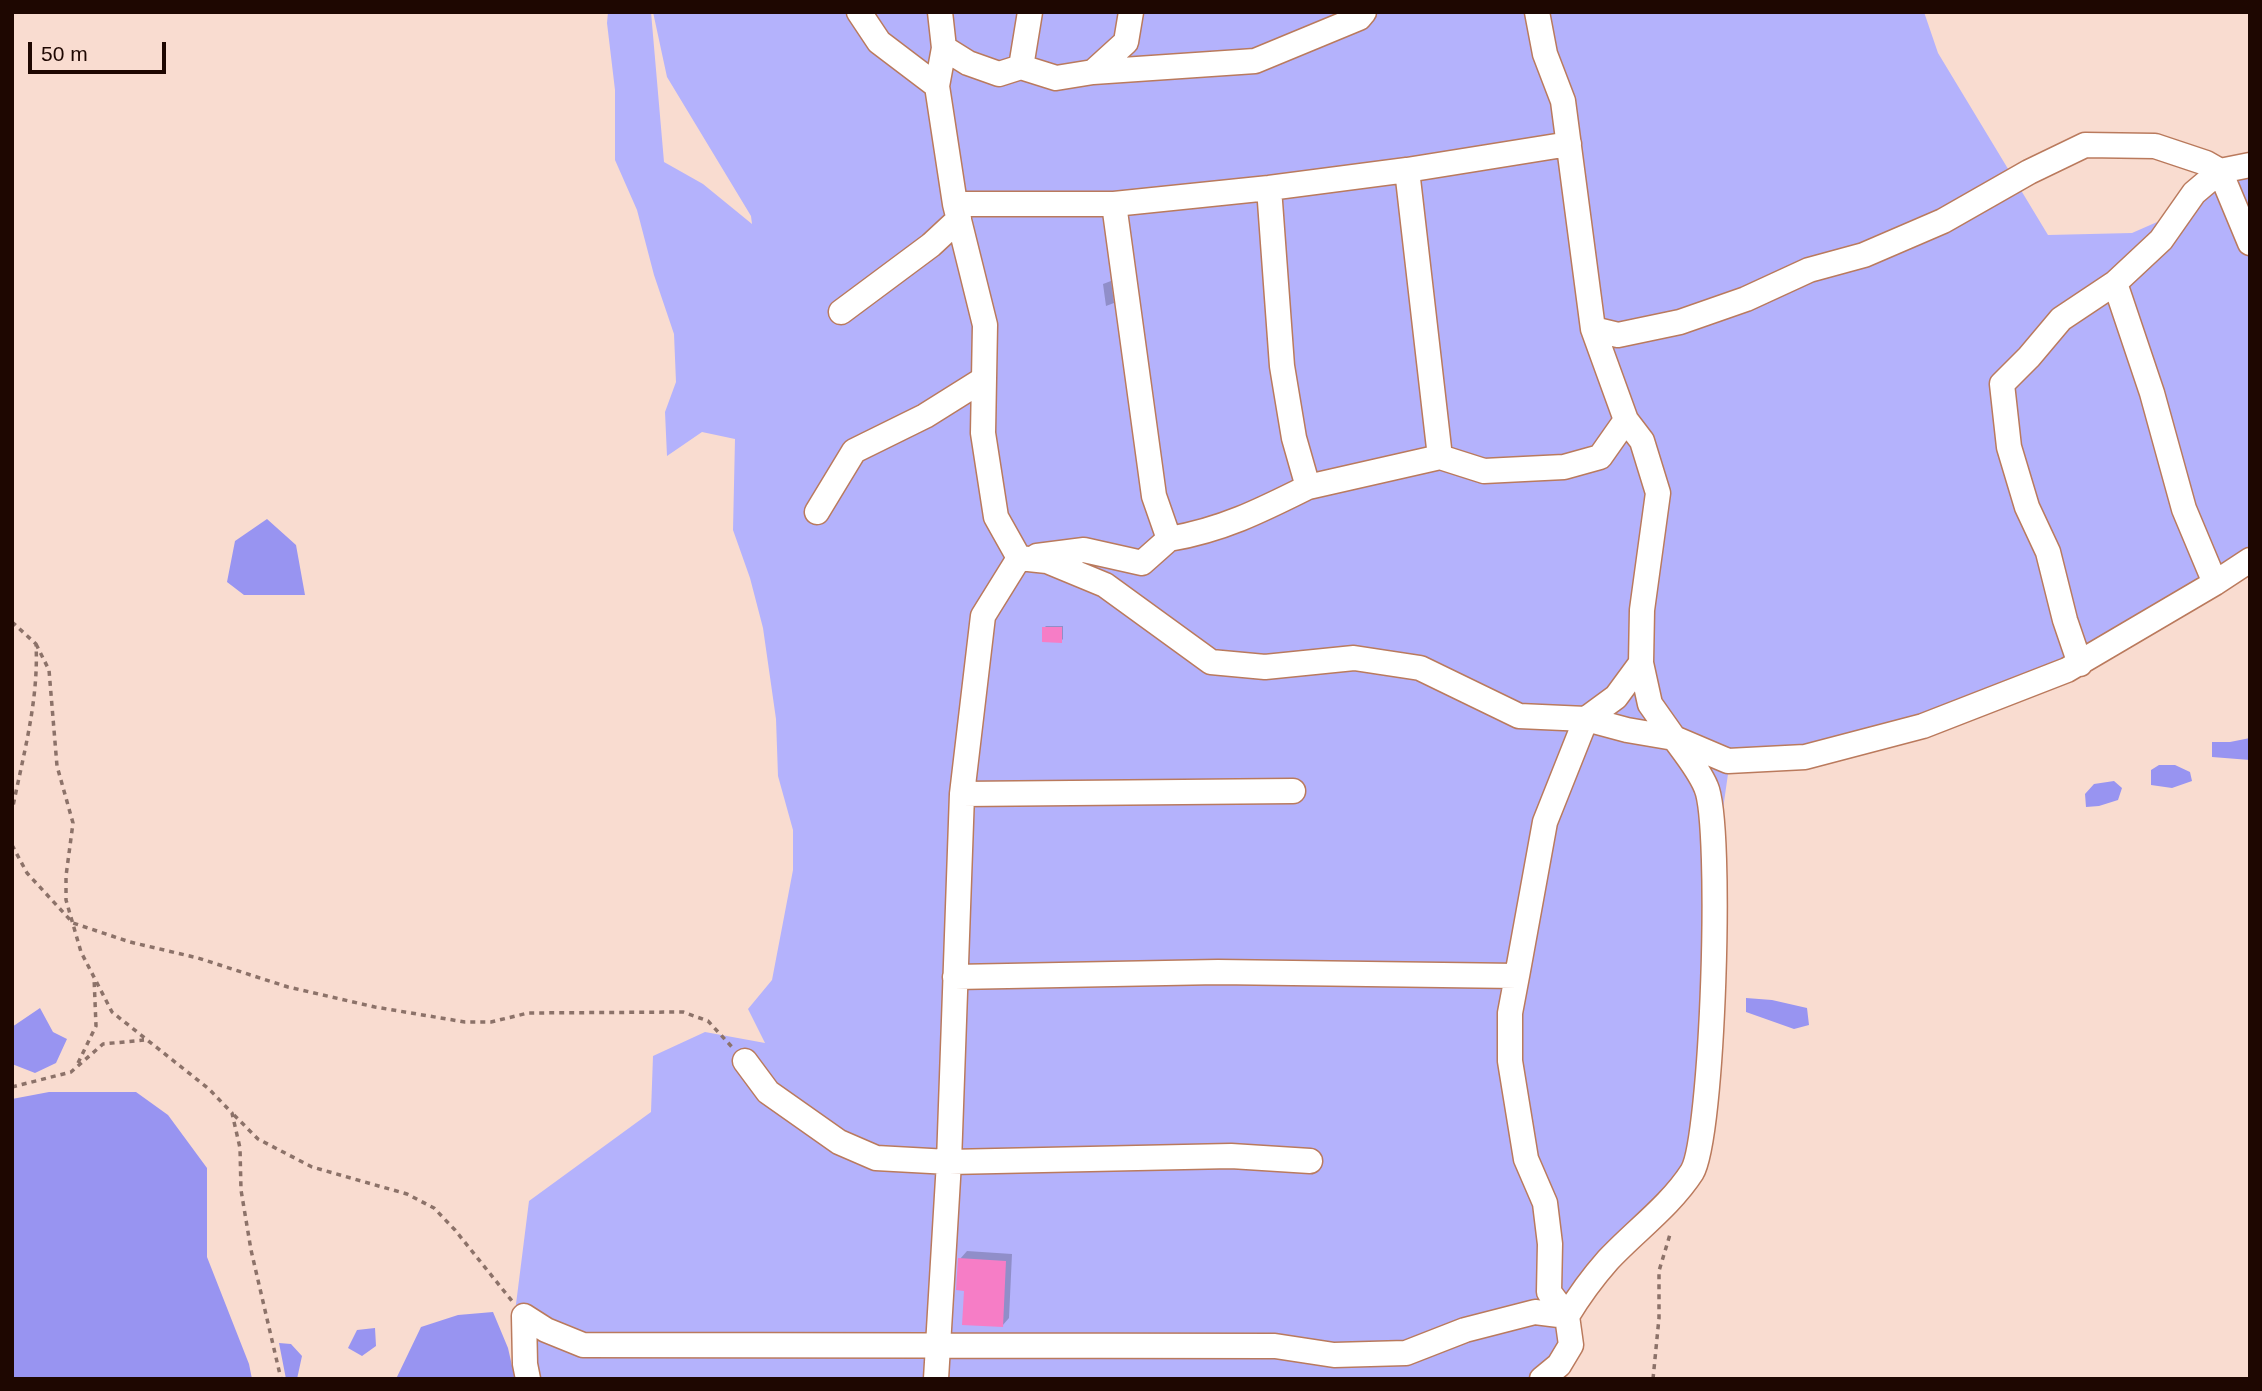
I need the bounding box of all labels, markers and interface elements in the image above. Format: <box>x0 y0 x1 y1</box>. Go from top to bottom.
scale bar <box>32 28 170 72</box>
text: 50 m <box>41 42 88 65</box>

